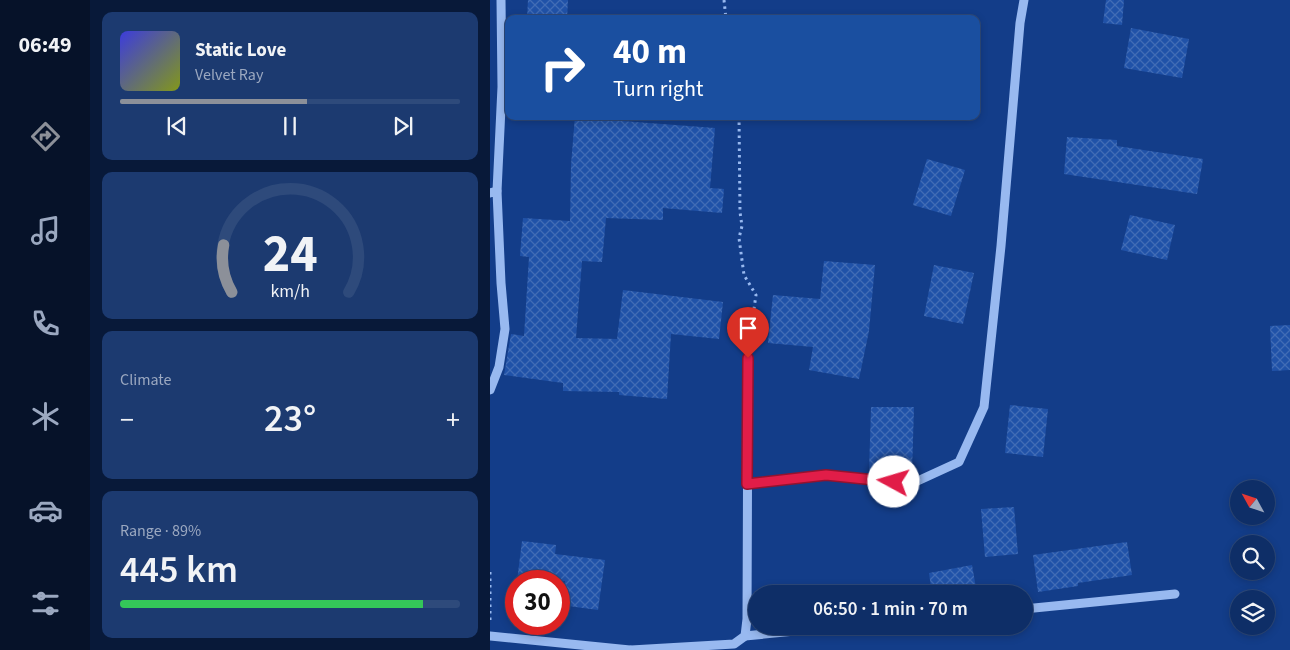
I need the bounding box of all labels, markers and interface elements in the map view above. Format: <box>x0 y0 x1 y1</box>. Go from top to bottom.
text: 40 m <box>613 27 687 77</box>
text: 06:49 <box>18 29 72 61</box>
icon: right <box>530 35 595 100</box>
text: Static Love <box>195 37 286 64</box>
text: Velvet Ray <box>195 64 263 86</box>
text: Turn right <box>613 73 703 105</box>
icon: previous <box>163 112 191 140</box>
icon: pause <box>276 112 304 140</box>
icon: next <box>389 112 417 140</box>
icon: directions <box>28 119 63 154</box>
icon: music <box>28 213 63 248</box>
text: 24 <box>263 218 317 292</box>
text: km/h <box>270 279 310 304</box>
icon: phone <box>28 306 63 341</box>
pin <box>727 307 769 358</box>
icon: arrive <box>734 314 762 342</box>
text: Climate <box>120 369 171 391</box>
text: 23° <box>264 392 316 446</box>
icon: climate <box>28 399 63 434</box>
text: − <box>120 400 134 440</box>
text: + <box>446 400 460 440</box>
position arrow <box>867 455 919 507</box>
north arrow <box>1230 480 1275 525</box>
map controls <box>1230 480 1275 635</box>
icon: car <box>28 493 63 528</box>
text: Range · 89% <box>120 520 201 542</box>
button: search <box>1230 535 1275 580</box>
text: 445 km <box>120 543 238 597</box>
speed limit sign: 30 <box>505 570 570 635</box>
icon: filters <box>28 586 63 621</box>
button: layers <box>1230 590 1275 635</box>
text: 06:50 · 1 min · 70 m <box>813 596 968 623</box>

